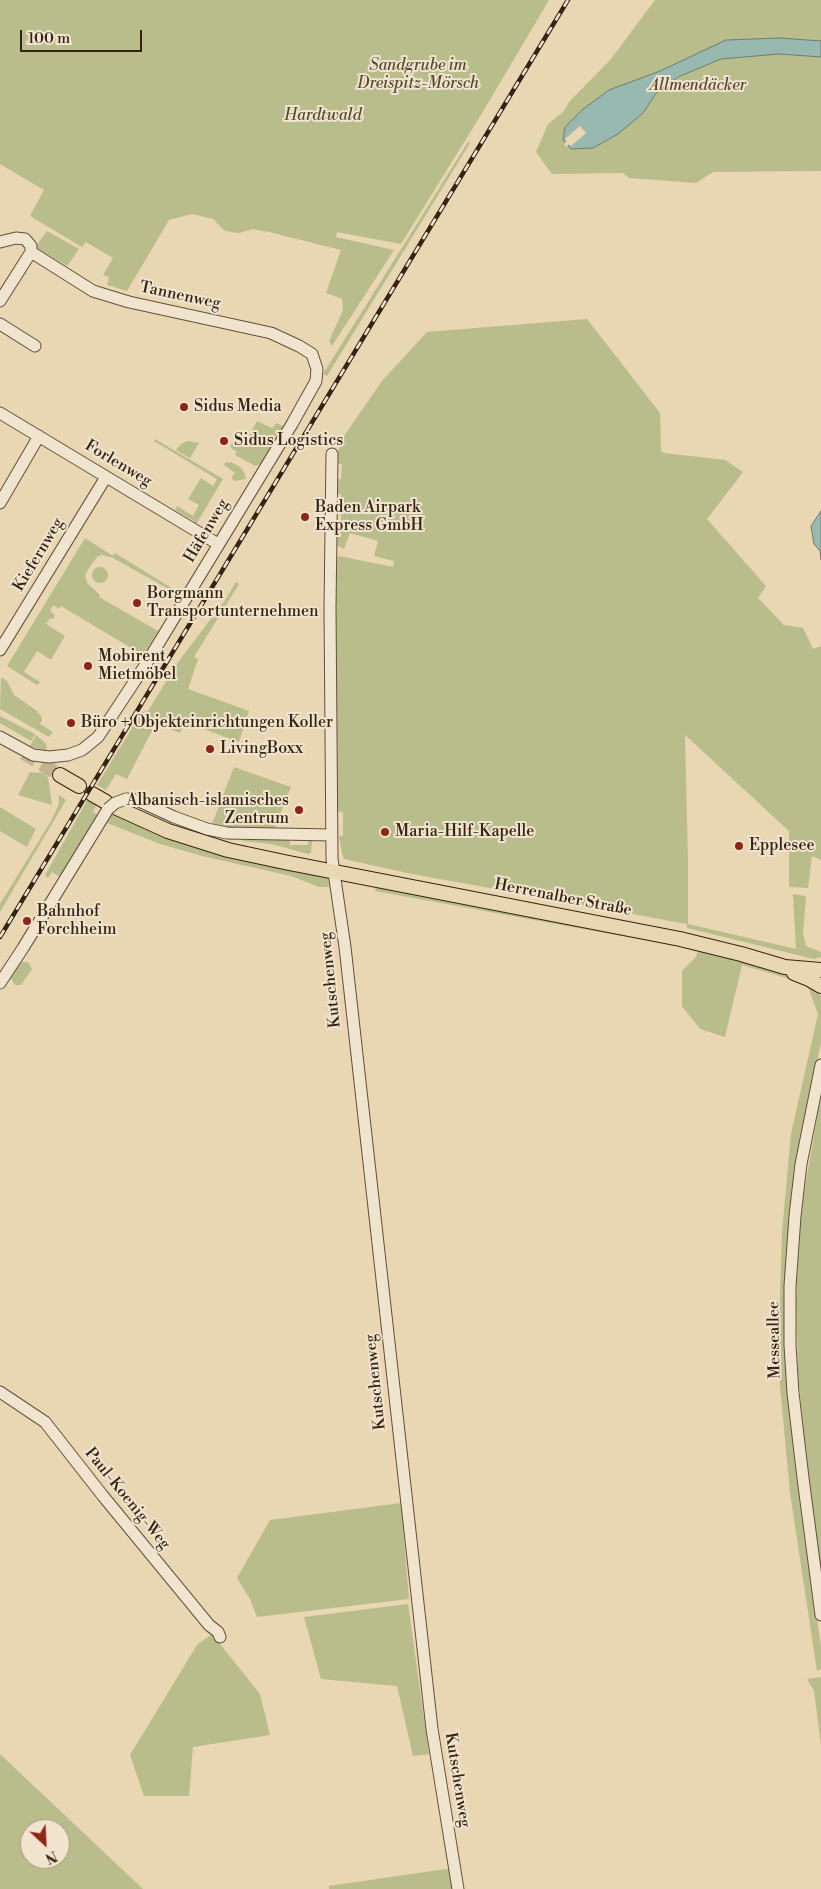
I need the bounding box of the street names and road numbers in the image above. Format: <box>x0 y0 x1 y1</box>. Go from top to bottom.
street label: Tannenweg <box>138 278 222 314</box>
street label: Forlenweg <box>81 437 155 491</box>
street label: Häfenweg <box>180 496 234 566</box>
street label: Kiefernweg <box>10 515 68 595</box>
street label: Herrenalber Straße <box>493 875 633 921</box>
street label: Kutschenweg <box>316 931 346 1029</box>
street label: Messeallee <box>765 1301 785 1379</box>
street label: Kutschenweg <box>361 1333 391 1431</box>
street label: Paul-Koenig-Weg <box>80 1444 174 1554</box>
street label: Kutschenweg <box>440 1731 474 1829</box>

